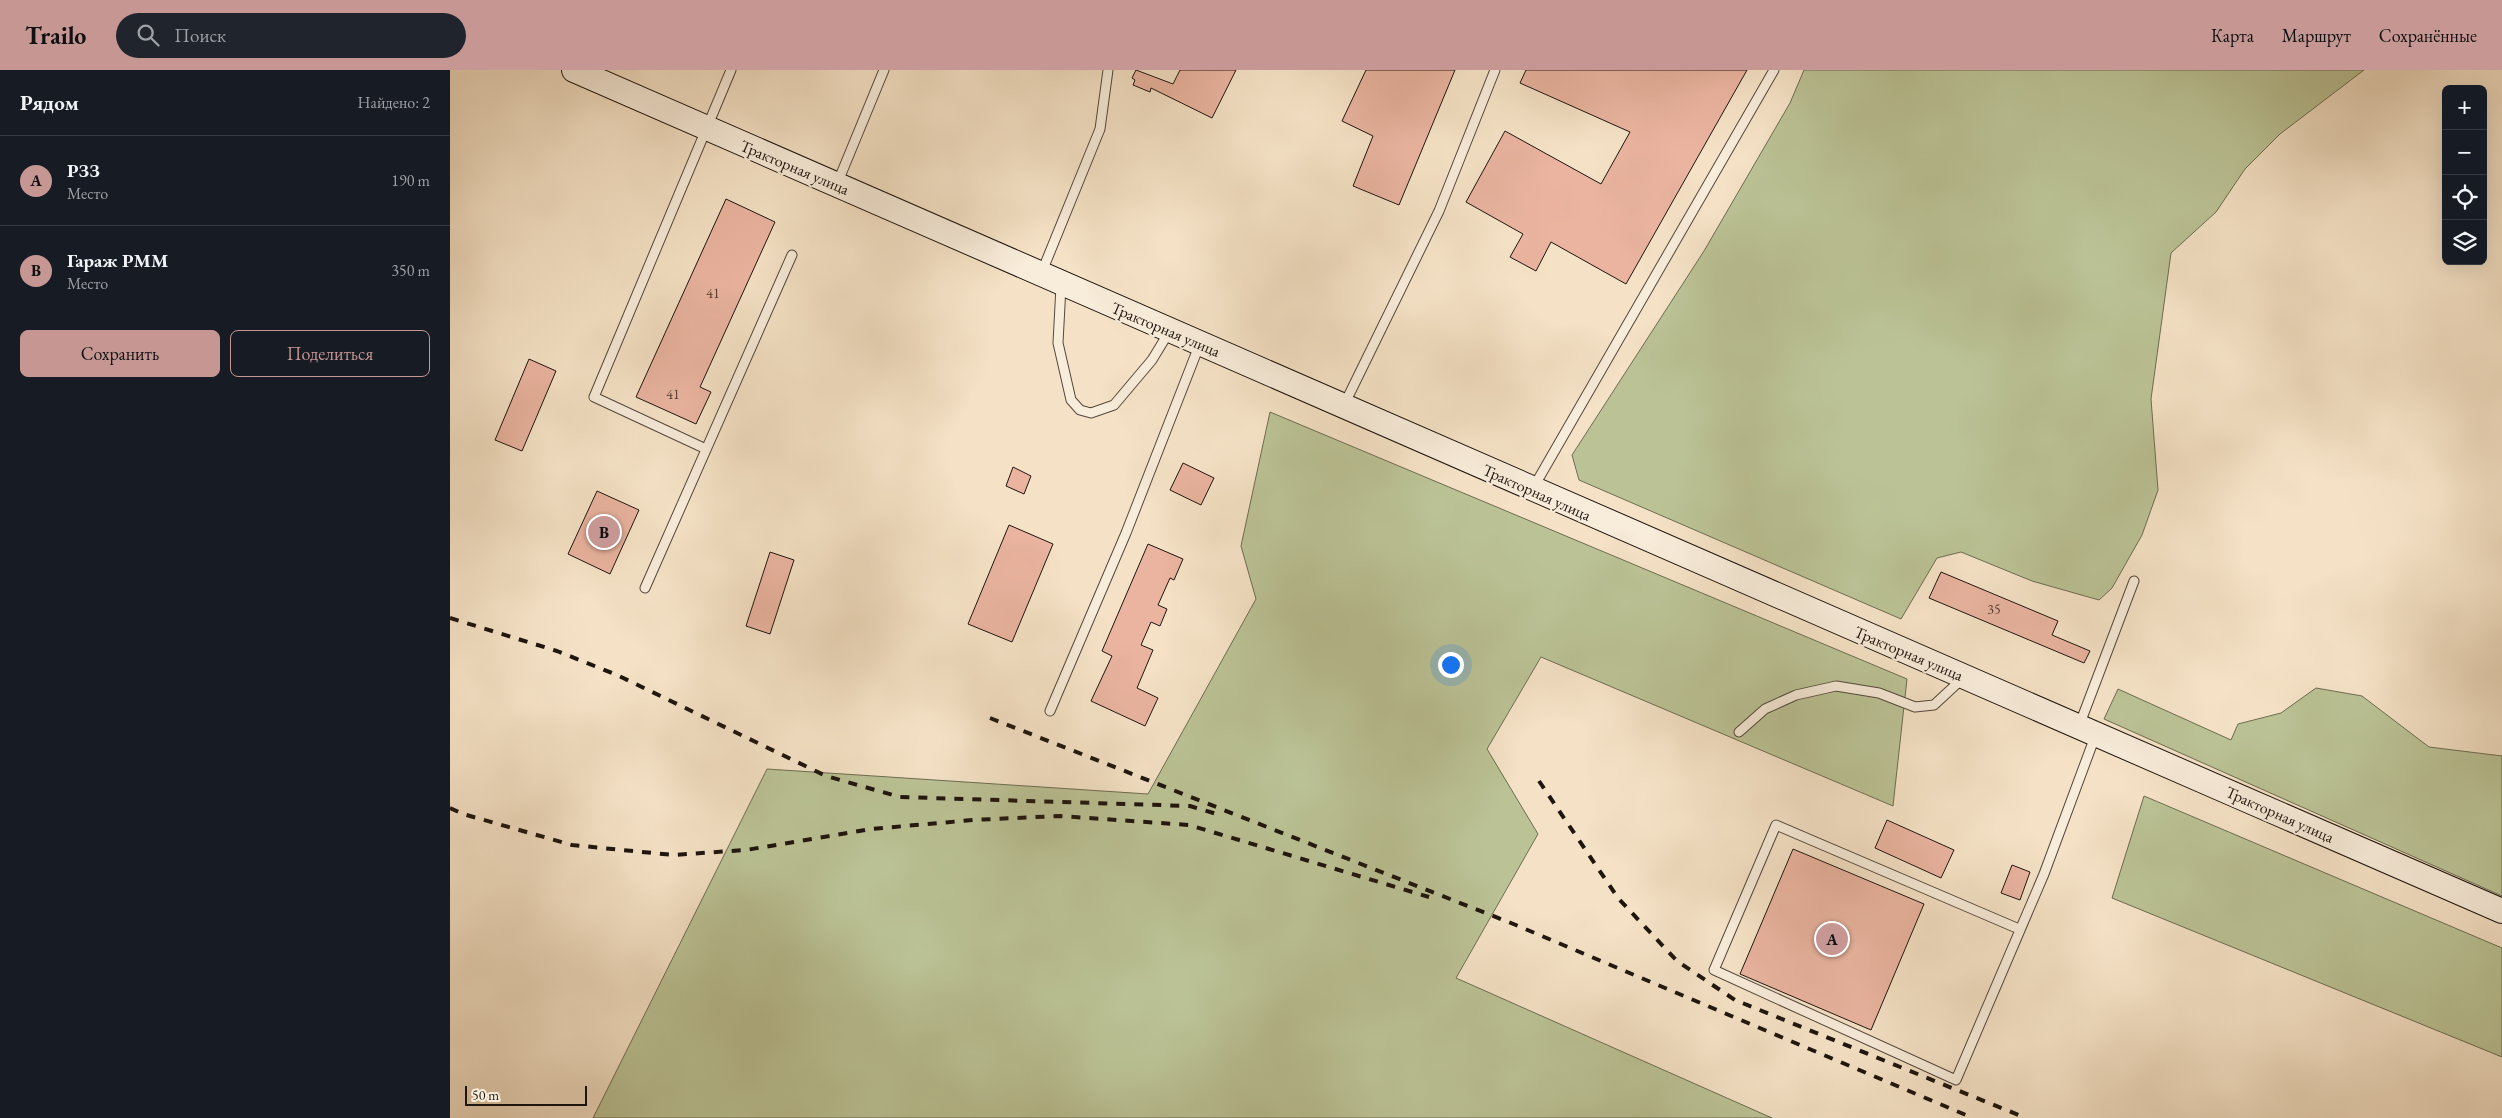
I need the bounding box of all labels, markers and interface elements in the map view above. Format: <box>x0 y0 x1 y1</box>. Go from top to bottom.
search box <box>116 13 466 58</box>
text: Trailo <box>25 20 86 51</box>
icon: search <box>134 21 162 49</box>
text: Поиск <box>174 23 226 48</box>
text: Карта <box>2211 24 2254 47</box>
text: Маршрут <box>2282 24 2351 47</box>
text: Сохранённые <box>2379 24 2477 47</box>
map controls <box>2442 85 2487 265</box>
button: + <box>2442 85 2487 130</box>
text: Рядом <box>20 89 79 116</box>
text: Найдено: 2 <box>358 92 430 113</box>
button: − <box>2442 130 2487 175</box>
street label: Тракторная улица <box>737 135 853 200</box>
text: РЗЗ <box>67 158 100 183</box>
text: A <box>30 170 42 191</box>
text: 190 m <box>391 170 430 191</box>
button: locate <box>2442 175 2487 220</box>
text: Место <box>67 183 108 204</box>
button: layers <box>2442 220 2487 265</box>
text: Гараж РММ <box>67 248 168 273</box>
text: B <box>31 260 41 281</box>
text: 350 m <box>391 260 430 281</box>
text: Место <box>67 273 108 294</box>
house number: 41 <box>706 284 720 302</box>
street label: Тракторная улица <box>1108 297 1224 362</box>
button: Сохранить <box>20 330 220 377</box>
button: Поделиться <box>230 330 430 377</box>
house number: 41 <box>666 385 680 403</box>
street label: Тракторная улица <box>1479 459 1595 526</box>
pin: B <box>588 513 620 551</box>
house number: 35 <box>1987 600 2001 618</box>
street label: Тракторная улица <box>1851 621 1967 686</box>
your location <box>1438 652 1464 678</box>
street label: Тракторная улица <box>2222 781 2338 848</box>
pin: A <box>1816 920 1848 958</box>
scale bar <box>465 1083 588 1106</box>
text: 50 m <box>472 1086 499 1104</box>

